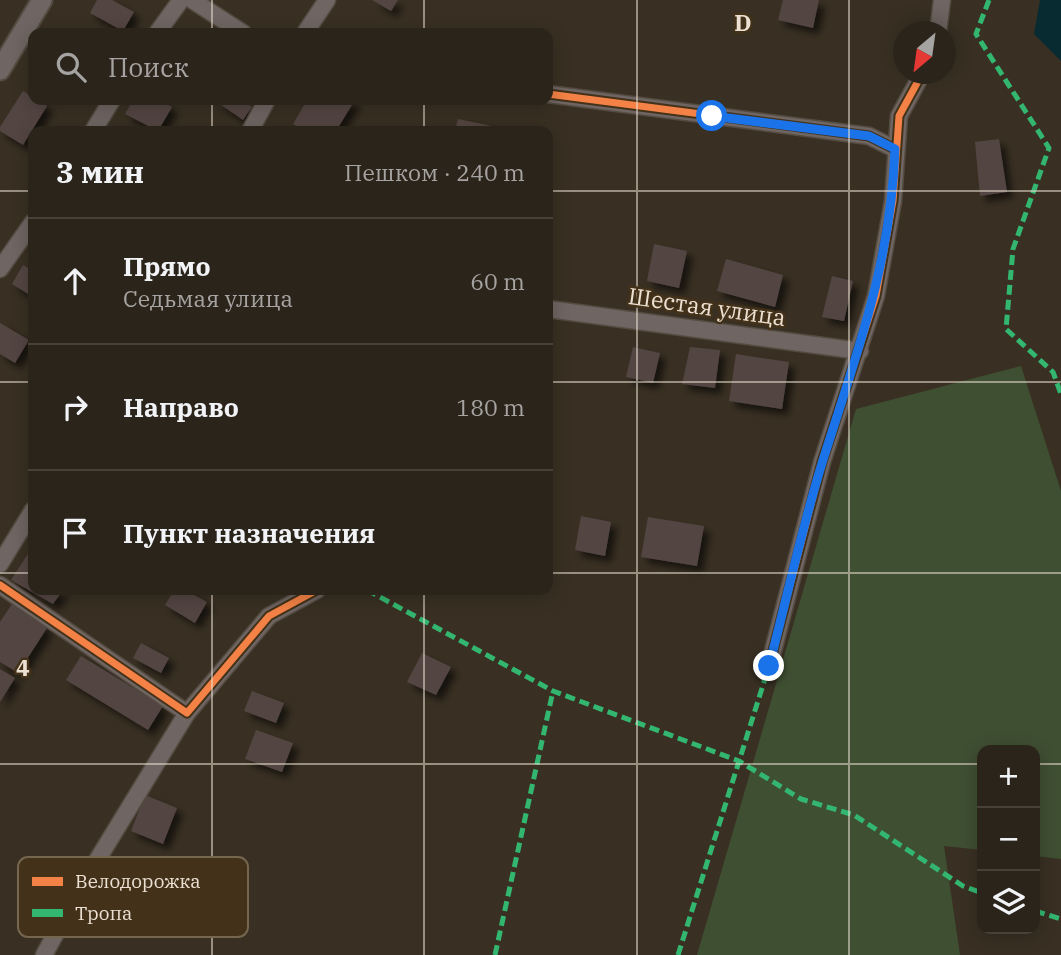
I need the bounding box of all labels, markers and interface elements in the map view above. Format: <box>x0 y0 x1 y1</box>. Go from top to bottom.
text: D <box>734 7 752 37</box>
north arrow <box>893 21 956 84</box>
search box <box>28 28 553 105</box>
icon: search <box>52 48 90 86</box>
text: Поиск <box>108 50 189 84</box>
route start <box>696 100 727 131</box>
text: 3 мин <box>56 152 144 191</box>
text: Пешком · 240 m <box>344 157 525 187</box>
text: Прямо <box>123 249 211 283</box>
icon: ahead <box>56 262 94 300</box>
text: 60 m <box>470 266 525 296</box>
street label: Шестая улица <box>626 280 788 332</box>
text: Седьмая улица <box>123 283 293 313</box>
icon: right <box>56 388 94 426</box>
text: Направо <box>123 390 239 424</box>
text: 180 m <box>456 392 525 422</box>
icon: arrive <box>56 514 94 552</box>
text: Пункт назначения <box>123 516 375 550</box>
route end <box>753 650 784 681</box>
text: 4 <box>16 652 30 682</box>
map controls <box>977 745 1040 934</box>
button: + <box>977 745 1040 808</box>
button: − <box>977 808 1040 871</box>
legend <box>18 857 248 937</box>
text: Велодорожка <box>75 869 201 893</box>
button: layers <box>977 871 1040 934</box>
text: Тропа <box>75 901 132 925</box>

